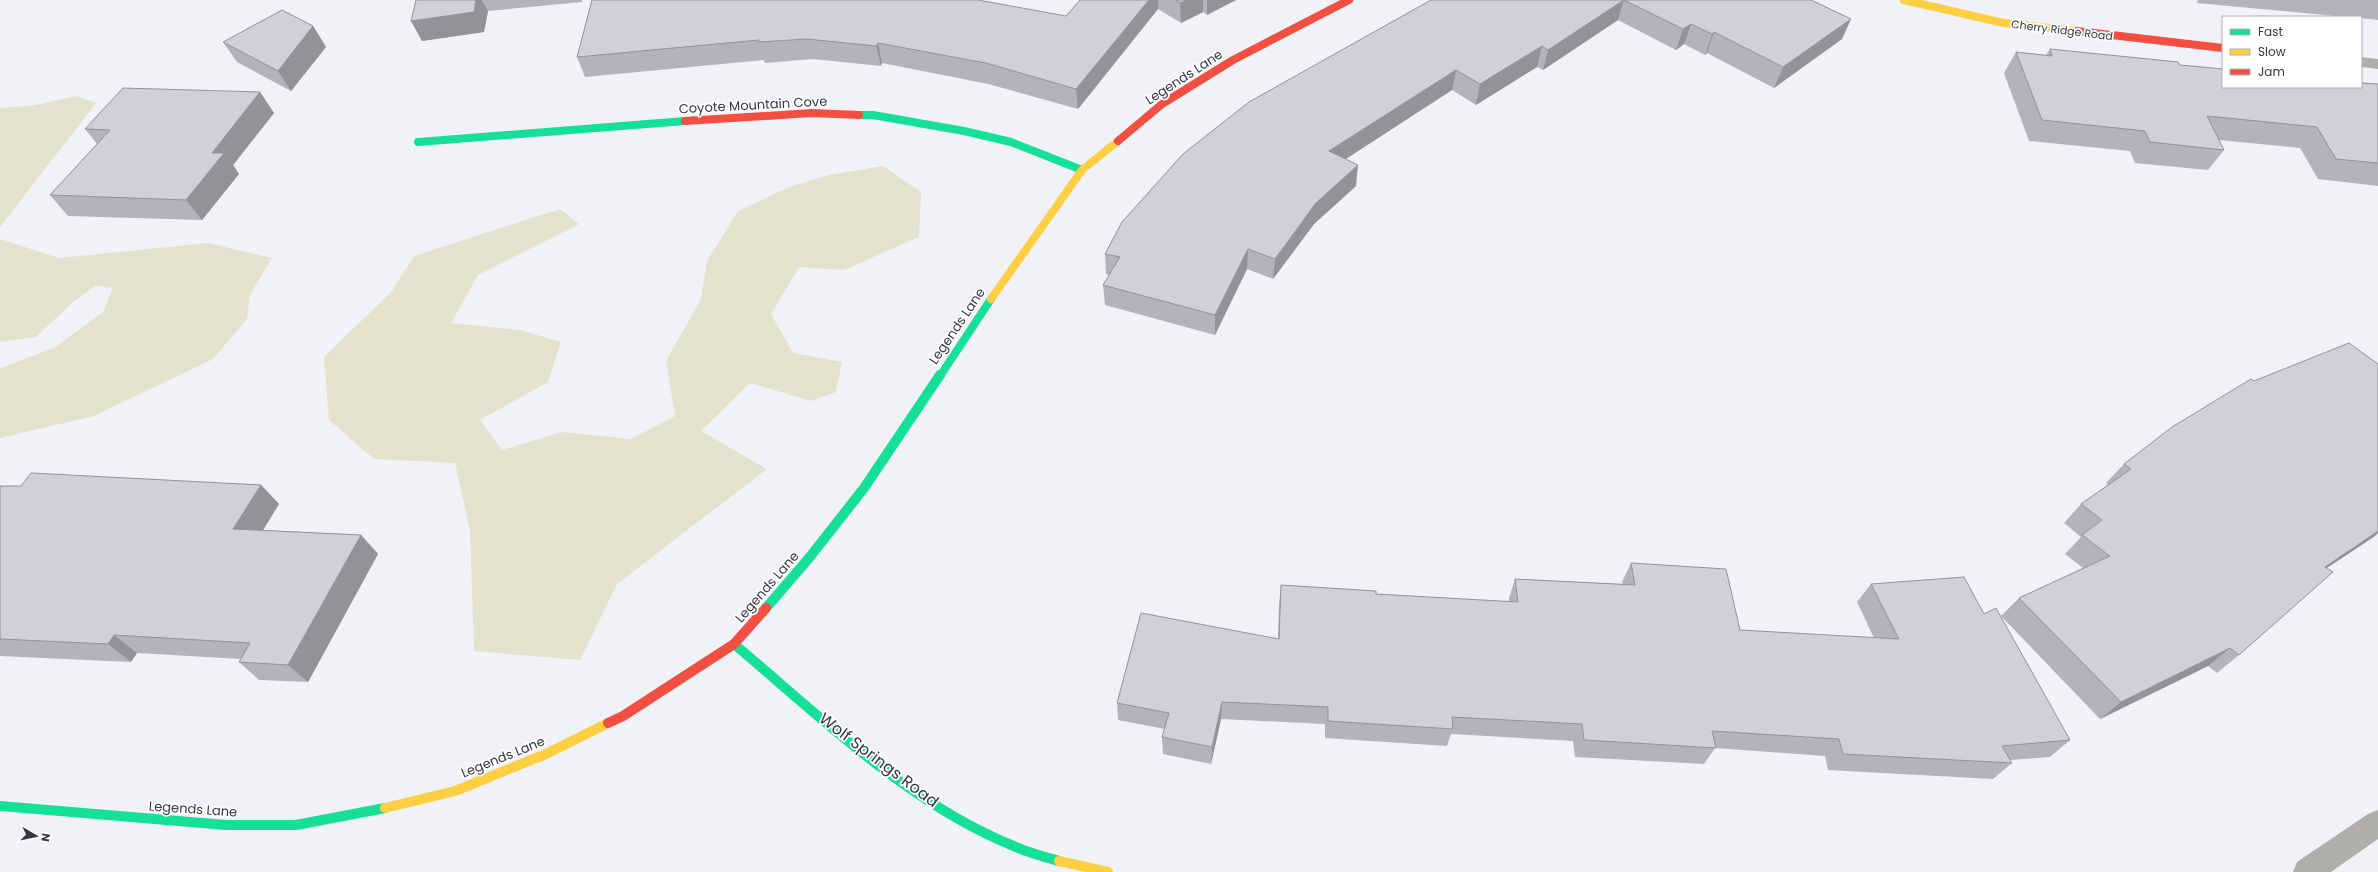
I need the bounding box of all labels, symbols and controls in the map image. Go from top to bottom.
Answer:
street label: Cherry Ridge Road [2010,16,2114,44]
legend [2222,16,2362,88]
text: Fast [2258,23,2283,40]
text: Slow [2258,43,2286,60]
street label: Legends Lane [1142,45,1226,109]
text: Jam [2258,63,2285,80]
street label: Coyote Mountain Cove [678,92,828,118]
street label: Legends Lane [924,284,990,368]
street label: Legends Lane [731,547,803,627]
street label: Wolf Springs Road [814,707,944,813]
street label: Legends Lane [458,732,548,782]
street label: Legends Lane [148,796,238,822]
north arrow [16,816,56,856]
text: N [37,832,54,843]

